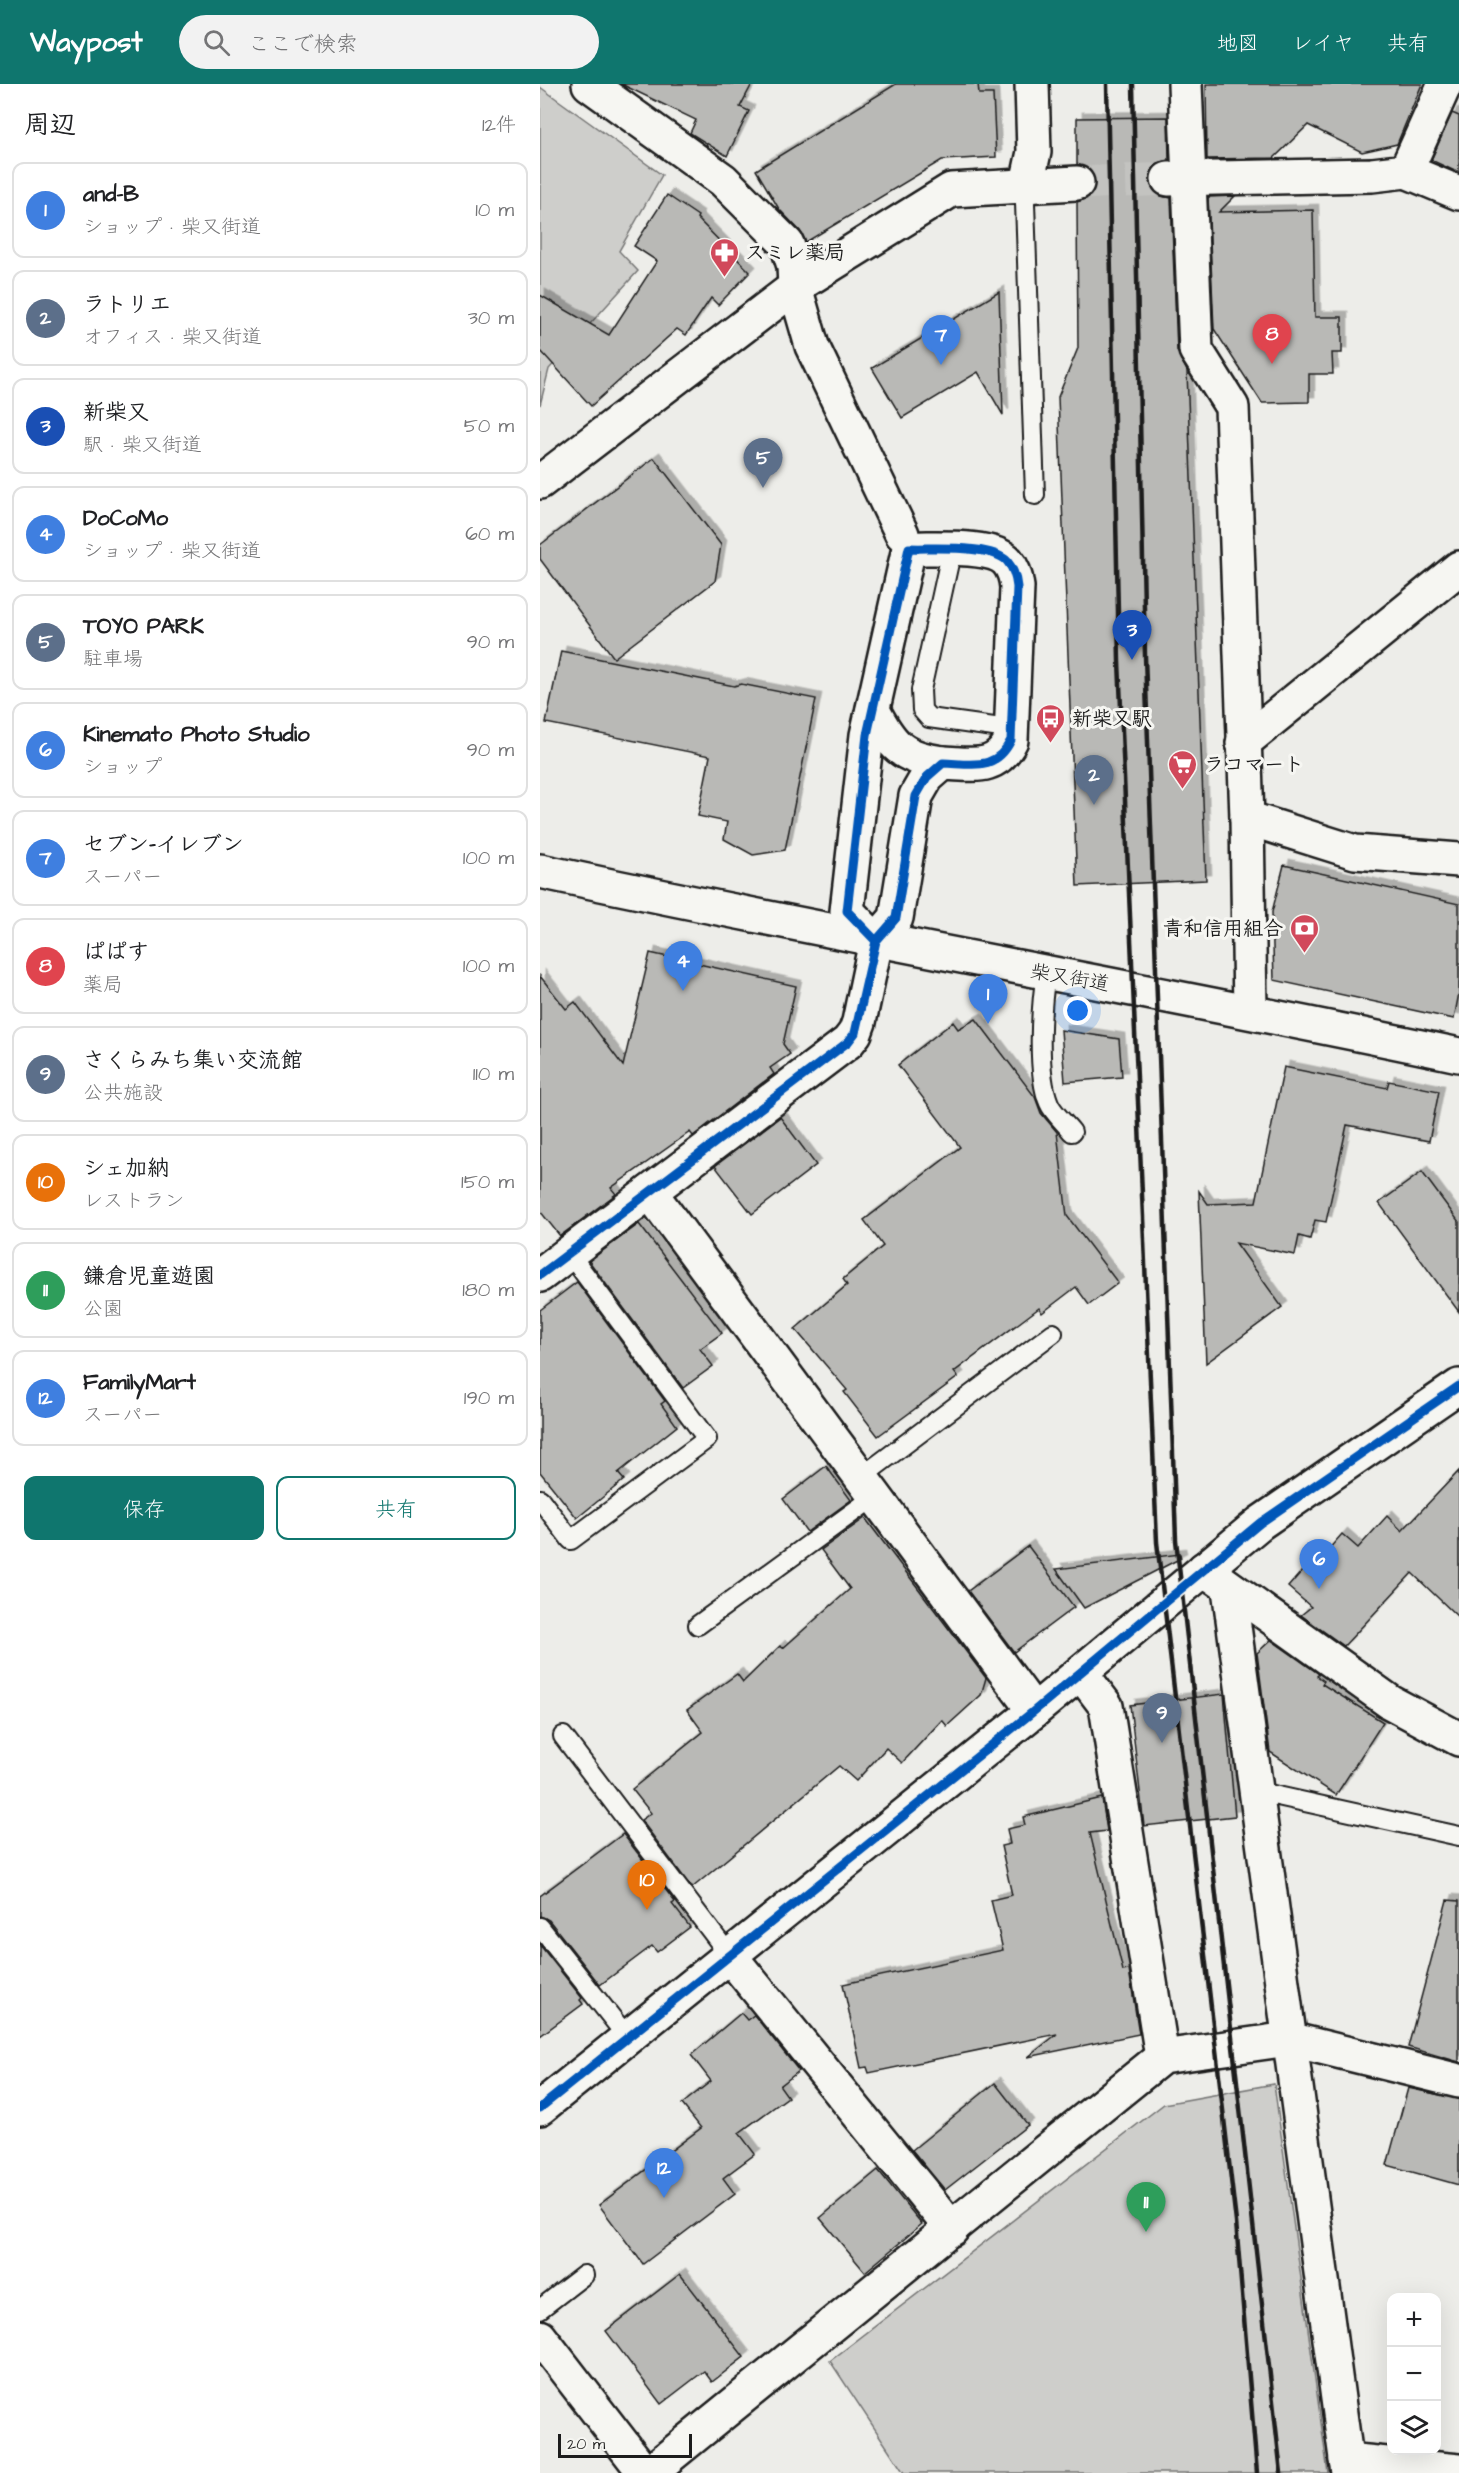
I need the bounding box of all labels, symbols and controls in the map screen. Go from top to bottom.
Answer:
search box [179,15,599,69]
text: Waypost [30,23,143,62]
icon: search [200,26,233,59]
text: ここで検索 [248,29,358,60]
text: 地図 [1217,29,1259,58]
text: レイヤ [1292,29,1354,58]
text: 共有 [1387,29,1429,58]
text: 周辺 [24,107,76,143]
text: 12件 [482,111,516,139]
text: and-B [83,179,139,210]
text: 1 [44,196,47,224]
text: 10 m [475,196,514,224]
text: ショップ · 柴又街道 [83,213,261,241]
pharmacy icon: スミレ薬局 [708,236,740,278]
place label: スミレ薬局 [745,239,845,267]
text: ラトリエ [83,289,171,320]
text: 2 [40,304,51,332]
text: 30 m [468,304,514,332]
pin: 8 [1252,314,1292,364]
pin: 7 [922,316,960,365]
text: オフィス · 柴又街道 [83,323,262,351]
text: 新柴又 [83,397,149,428]
text: 3 [40,412,51,440]
text: 50 m [464,412,514,440]
text: 駅 · 柴又街道 [83,431,202,459]
pin: 5 [744,438,782,488]
text: DoCoMo [83,503,168,534]
text: 4 [39,520,52,548]
text: 60 m [465,520,514,548]
text: ショップ · 柴又街道 [83,537,261,565]
pin: 3 [1112,610,1152,660]
text: TOYO PARK [83,611,204,642]
text: 5 [38,628,53,656]
text: 90 m [466,628,514,656]
text: 駐車場 [83,645,143,673]
bus stop icon: 新柴又駅 [1035,702,1067,744]
place label: 新柴又駅 [1072,705,1152,733]
text: Kinemato Photo Studio [83,719,310,750]
text: 6 [39,736,52,764]
text: 90 m [466,736,514,764]
supermarket icon: ラコマート [1167,748,1199,790]
place label: ラコマート [1204,751,1304,779]
text: ショップ [83,753,162,781]
pin: 2 [1074,756,1114,805]
text: セブン-イレブン [83,829,244,860]
text: 7 [39,844,52,872]
text: 100 m [463,844,514,872]
text: スーパー [83,863,162,891]
bank icon: 青和信用組合 [1288,912,1320,954]
place label: 青和信用組合 [1163,915,1283,943]
text: ぱぱす [83,937,149,968]
pin: 4 [664,942,702,991]
text: 8 [39,952,52,980]
text: 100 m [463,952,514,980]
street label: 柴又街道 [1028,957,1112,999]
text: 薬局 [83,971,123,999]
pin: 1 [968,974,1008,1024]
your location [1063,996,1092,1025]
text: さくらみち集い交流館 [83,1045,303,1076]
text: 9 [40,1060,51,1088]
text: 110 m [473,1060,514,1088]
text: 公共施設 [83,1079,163,1107]
text: シェ加納 [83,1153,169,1184]
text: 10 [38,1168,53,1196]
text: 150 m [461,1168,514,1196]
text: レストラン [83,1187,185,1215]
text: 鎌倉児童遊園 [83,1261,215,1292]
text: 11 [43,1276,48,1304]
text: 180 m [462,1276,514,1304]
text: 公園 [83,1295,123,1323]
text: FamilyMart [83,1367,196,1398]
text: 12 [38,1384,53,1412]
text: 190 m [464,1384,514,1412]
text: スーパー [83,1401,162,1429]
button: 保存 [24,1476,264,1540]
button: 共有 [276,1476,516,1540]
pin: 6 [1300,1540,1338,1589]
pin: 9 [1142,1694,1182,1743]
pin: 10 [628,1860,666,1910]
pin: 12 [644,2148,684,2198]
pin: 11 [1126,2182,1166,2232]
map controls [1387,2293,1441,2455]
button: + [1387,2293,1441,2347]
button: − [1387,2347,1441,2401]
button: layers [1387,2401,1441,2455]
scale bar [558,2431,692,2458]
text: 20 m [567,2433,605,2455]

